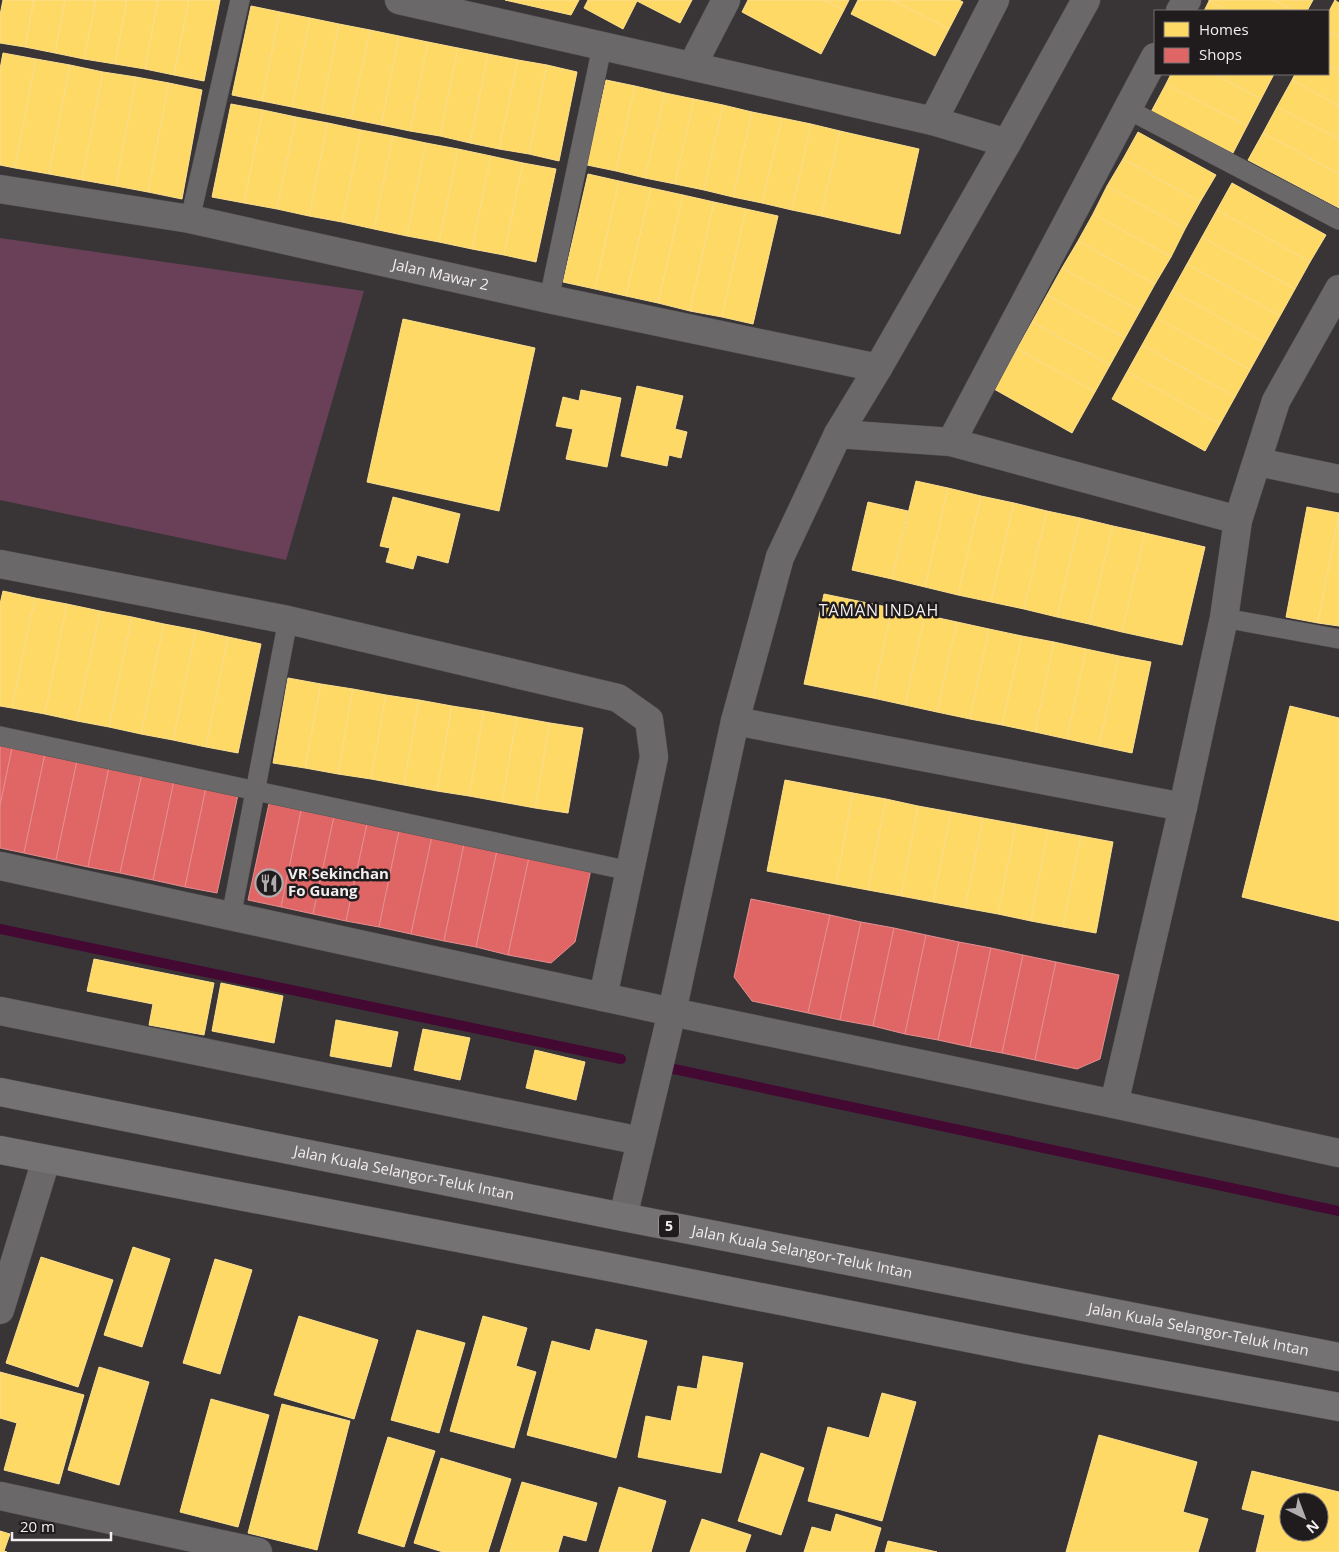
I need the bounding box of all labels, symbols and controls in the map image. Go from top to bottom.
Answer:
legend [1154,10,1329,75]
text: Homes [1199,19,1249,39]
text: Shops [1199,44,1242,64]
street label: Jalan Mawar 2 [389,253,491,294]
district label: TAMAN INDAH [819,599,939,621]
place label: VR Sekinchan Fo Guang [288,863,389,900]
restaurant icon: VR Sekinchan Fo Guang [254,868,284,898]
street label: Jalan Kuala Selangor-Teluk Intan [290,1140,516,1204]
road number: 5 [659,1214,679,1238]
street label: Jalan Kuala Selangor-Teluk Intan [688,1219,914,1282]
street label: Jalan Kuala Selangor-Teluk Intan [1085,1297,1311,1360]
north arrow [1279,1492,1329,1542]
scale bar [12,1510,111,1542]
text: 20 m [20,1516,55,1536]
text: N [1302,1516,1324,1538]

